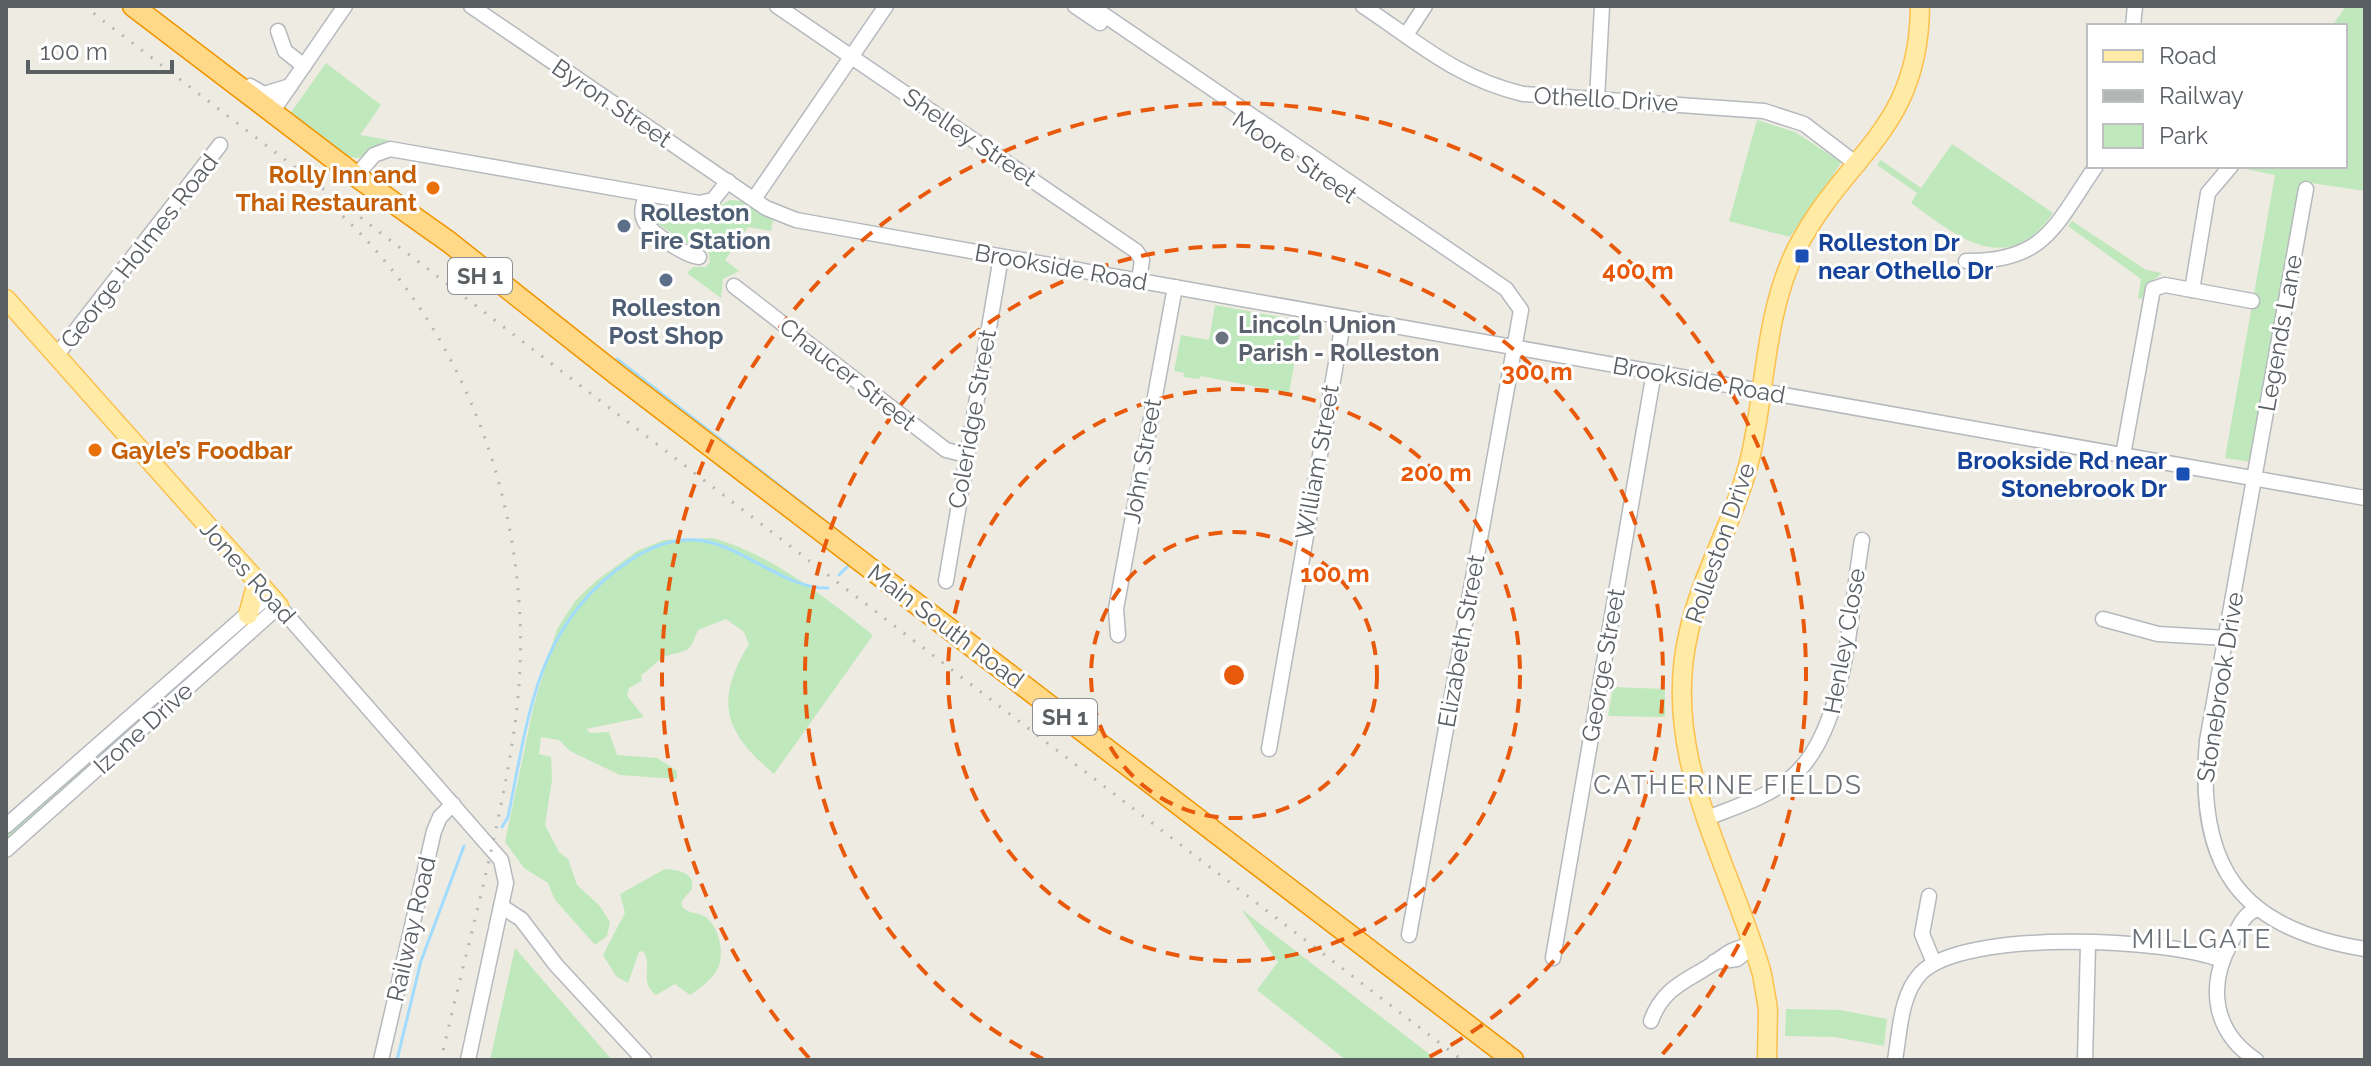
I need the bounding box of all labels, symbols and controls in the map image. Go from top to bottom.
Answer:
scale bar [28,24,172,74]
legend [2087,24,2347,168]
text: 100 m [40,37,108,66]
text: Road [2159,41,2217,70]
street label: Byron Street [547,52,677,154]
street label: Othello Drive [1533,81,1679,117]
text: Railway [2159,81,2244,110]
street label: Shelley Street [898,82,1042,192]
street label: Moore Street [1227,105,1363,209]
text: Park [2159,121,2208,150]
street label: George Holmes Road [54,148,224,354]
place label: Rolly Inn and Thai Restaurant [236,160,417,217]
marker: Rolly Inn and Thai Restaurant [424,179,442,197]
place label: Rolleston Fire Station [640,198,771,255]
marker: Rolleston Fire Station [615,217,633,235]
place label: Rolleston Dr near Othello Dr [1818,228,1993,285]
street label: Brookside Road [972,238,1150,296]
marker: Rolleston Dr near Othello Dr [1793,247,1811,265]
street label: Legends Lane [2252,252,2308,414]
text: 400 m [1602,256,1674,285]
road number: SH 1 [448,258,512,294]
marker: Rolleston Post Shop [657,271,675,289]
place label: Rolleston Post Shop [609,293,723,350]
place label: Lincoln Union Parish - Rolleston [1238,310,1439,367]
street label: Chaucer Street [774,312,922,436]
street label: Coleridge Street [942,327,1002,511]
marker: Lincoln Union Parish - Rolleston [1213,329,1231,347]
street label: Brookside Road [1610,351,1788,409]
text: 300 m [1502,357,1572,386]
street label: William Street [1289,382,1345,542]
street label: John Street [1117,396,1167,526]
place label: Gayle’s Foodbar [111,436,293,465]
marker: Gayle’s Foodbar [86,441,104,459]
place label: Brookside Rd near Stonebrook Dr [1957,446,2167,503]
text: 200 m [1400,458,1472,487]
street label: Rolleston Drive [1679,459,1761,627]
marker: Brookside Rd near Stonebrook Dr [2174,465,2192,483]
street label: Jones Road [194,514,302,630]
street label: Elizabeth Street [1432,552,1490,730]
street label: Main South Road [862,558,1030,694]
text: 100 m [1300,559,1370,588]
street label: Henley Close [1817,566,1871,716]
street label: George Street [1575,586,1631,744]
street label: Stonebrook Drive [2191,590,2249,784]
centre of rings [1220,661,1248,689]
street label: Izone Drive [88,676,198,780]
road number: SH 1 [1033,699,1097,735]
district label: CATHERINE FIELDS [1593,770,1863,800]
street label: Railway Road [380,854,442,1004]
district label: MILLGATE [2132,924,2272,954]

